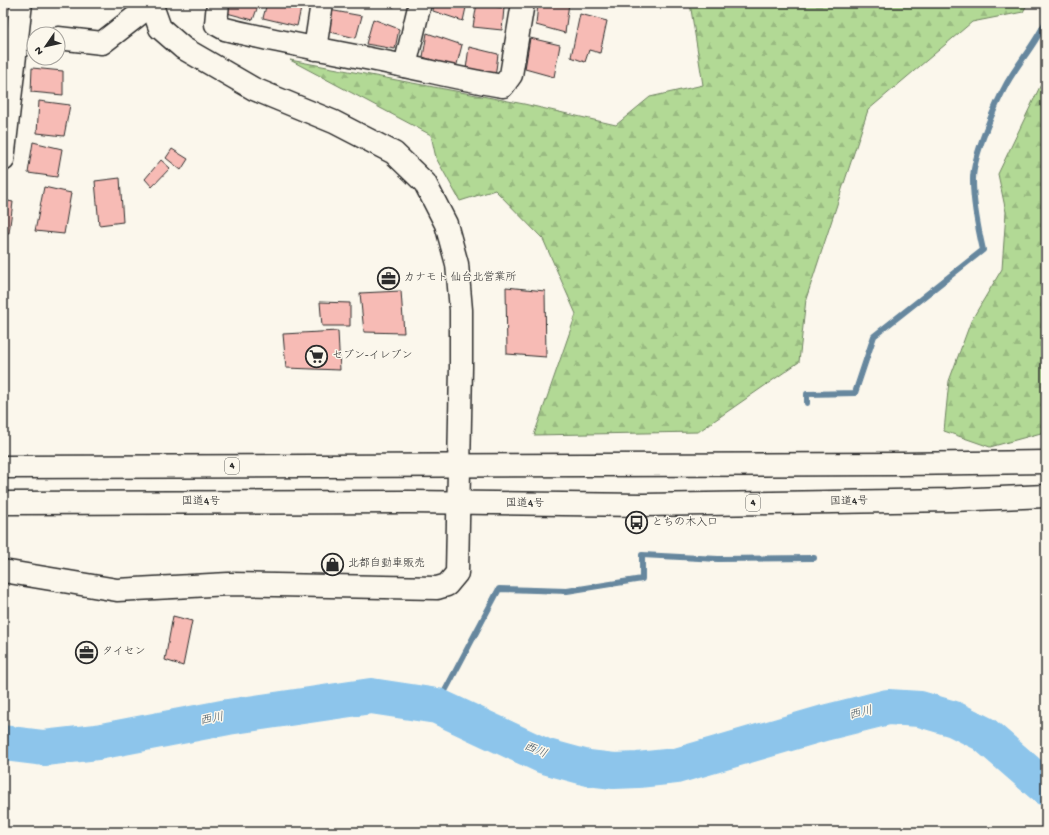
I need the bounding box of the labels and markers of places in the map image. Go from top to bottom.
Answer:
office icon: カナモト 仙台北営業所 [376,265,402,291]
place label: カナモト 仙台北営業所 [404,271,517,284]
supermarket icon: セブン-イレブン [303,343,329,369]
place label: セブン-イレブン [332,349,412,362]
bus stop icon: とちの木入口 [624,510,650,536]
place label: とちの木入口 [652,516,718,529]
shop icon: 北都自動車販売 [319,551,345,577]
place label: 北都自動車販売 [348,557,425,570]
office icon: タイセン [73,639,99,665]
place label: タイセン [102,646,146,658]

